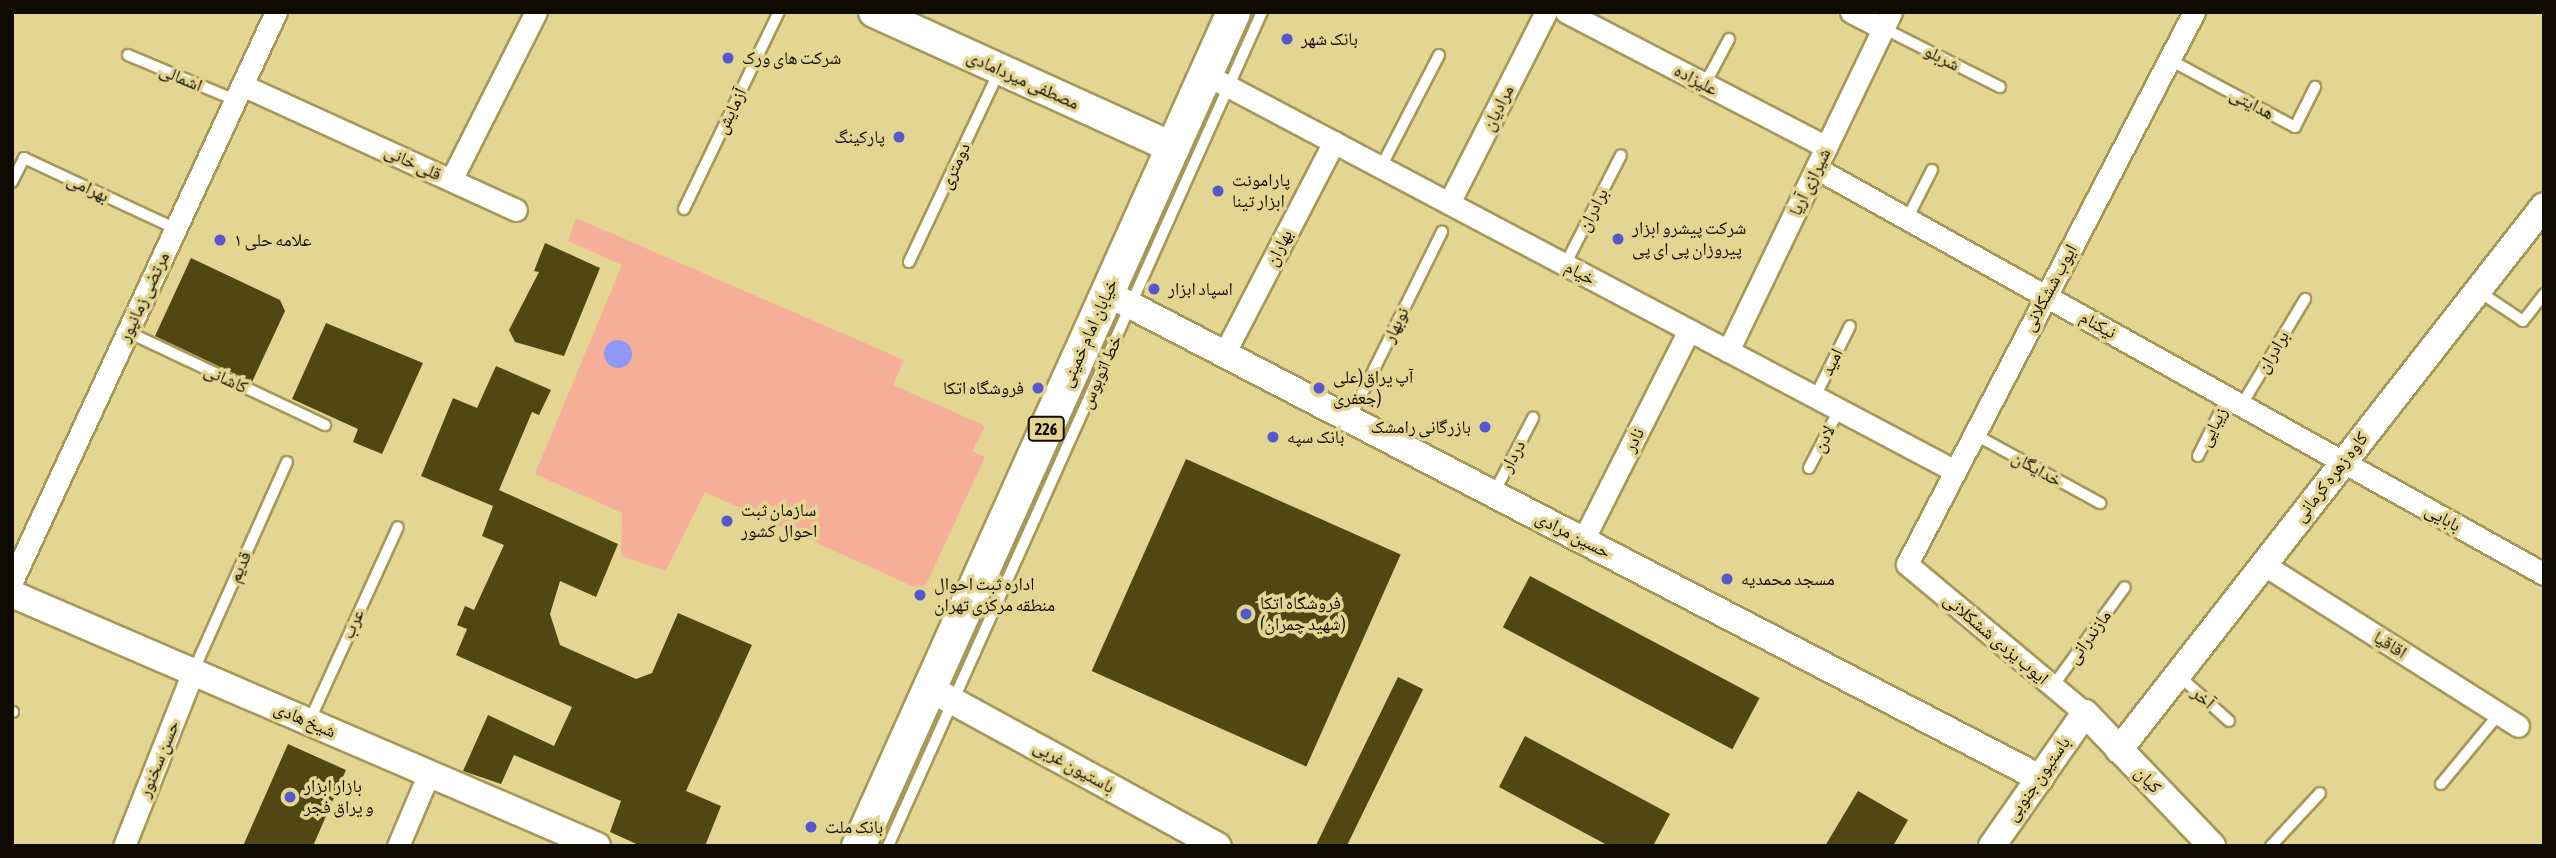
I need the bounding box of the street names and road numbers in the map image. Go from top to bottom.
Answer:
street label: شربلو [1921,40,1963,76]
street label: مصطفی میردامادی [964,46,1082,114]
street label: اشمالی [156,59,206,97]
street label: علیزاده [1670,60,1722,100]
street label: مرادیان [1477,81,1519,135]
street label: هدایتی [2226,83,2278,125]
street label: آزمایش [711,84,751,138]
street label: دومتری [935,139,975,193]
street label: قلی خانی [381,141,445,185]
street label: شیرازی آریا [1784,145,1836,219]
street label: بهرامی [64,169,112,207]
street label: برادران [1573,185,1613,235]
street label: بهاران [1261,226,1297,270]
street label: ایوب ششکلانی [2018,241,2082,335]
street label: مرتضی زمانپور [114,248,174,346]
street label: خیام [1561,256,1599,290]
street label: خیابان امام خمینی [1055,275,1123,391]
street label: نوبهار [1378,304,1414,346]
street label: نیکنام [2076,306,2120,344]
street label: برادران [2252,327,2294,377]
street label: خط اتوبوس [1075,332,1127,412]
street label: امید [1816,345,1848,379]
street label: کاشانی [201,360,251,398]
street label: زیبایی [2194,404,2232,450]
road number: 226 [1027,416,1065,442]
street label: لادن [1808,422,1840,456]
street label: نادر [1619,424,1649,456]
street label: کاوه زهره کرمانی [2289,428,2373,526]
street label: دردار [1496,436,1530,476]
street label: خدایگان [2008,447,2066,491]
street label: بابایی [2421,499,2465,537]
street label: حسین مرادی [1532,507,1614,563]
street label: قدیم [224,548,256,586]
street label: ایوب یزدی ششکلانی [1939,589,2053,689]
street label: عرب [337,606,369,642]
street label: مازندرانی [2062,606,2116,668]
street label: اقاقیا [2369,627,2411,663]
street label: آخر [2187,682,2219,714]
street label: شیخ هادی [271,697,339,743]
street label: حسن سخنور [134,717,184,801]
street label: باستیون جنوبی [2001,733,2075,825]
street label: باستیون غربی [1030,736,1118,798]
street label: کیان [2130,762,2166,798]

